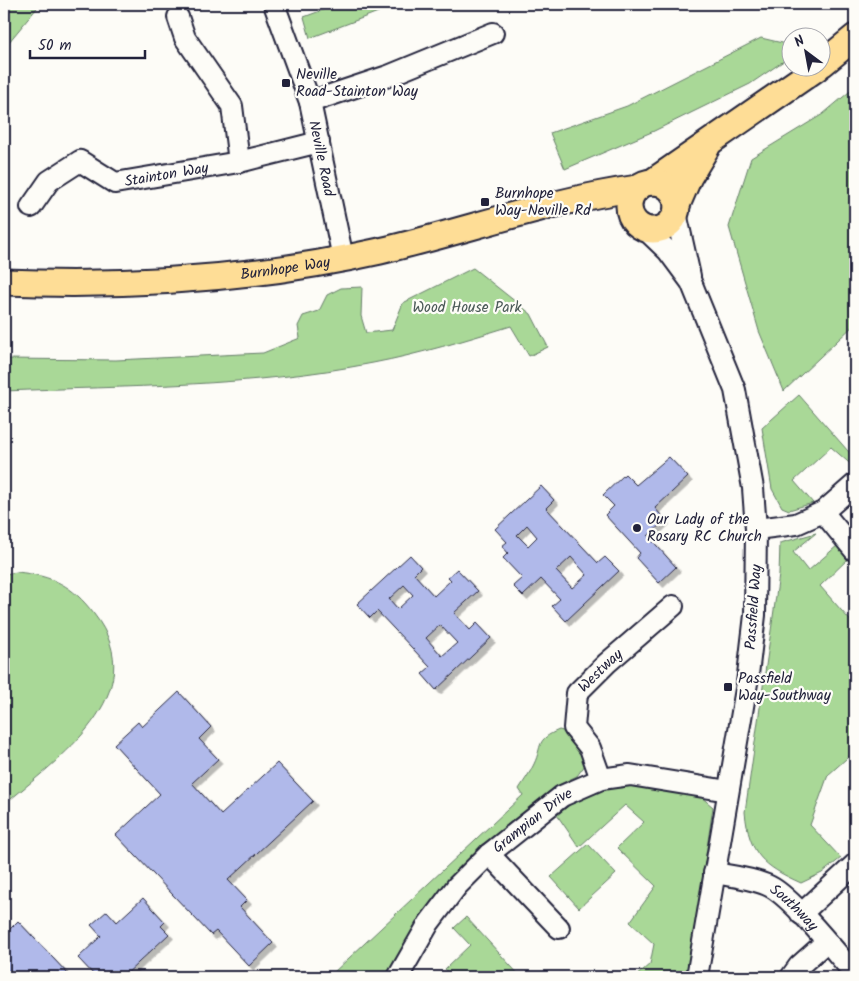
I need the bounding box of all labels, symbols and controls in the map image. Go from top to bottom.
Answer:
scale bar [30,28,145,60]
north arrow [782,28,832,78]
text: N [790,30,809,53]
text: 50 m [38,34,72,58]
place label: Neville Road-Stainton Way [296,63,419,104]
marker: Neville Road-Stainton Way [280,77,292,89]
street label: Neville Road [301,118,341,199]
street label: Stainton Way [123,156,211,194]
place label: Burnhope Way-Neville Rd [495,182,591,223]
marker: Burnhope Way-Neville Rd [479,196,491,208]
street label: Burnhope Way [239,250,333,287]
park label: Wood House Park [412,296,523,320]
place label: Our Lady of the Rosary RC Church [647,508,762,549]
marker: Our Lady of the Rosary RC Church [631,522,643,534]
street label: Passfield Way [739,563,769,651]
street label: Westway [573,643,629,699]
place label: Passfield Way-Southway [738,667,832,708]
marker: Passfield Way-Southway [722,681,734,693]
street label: Grampian Drive [488,782,577,860]
street label: Southway [765,878,824,938]

